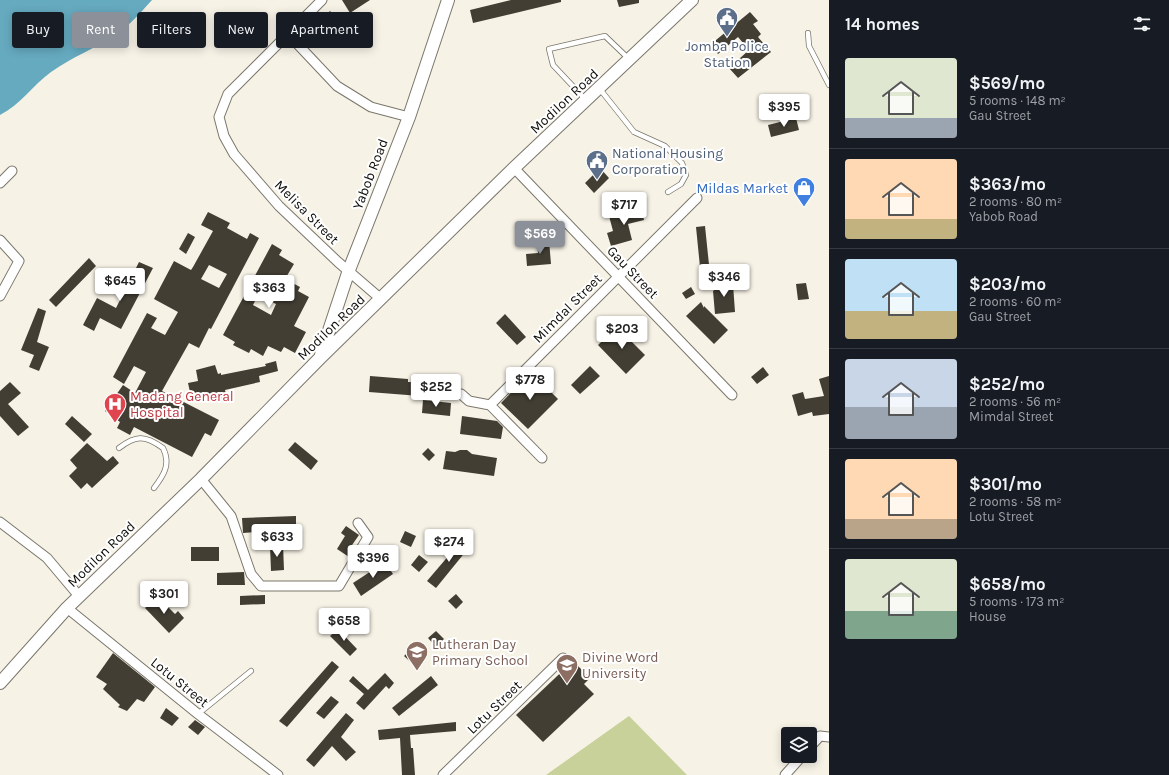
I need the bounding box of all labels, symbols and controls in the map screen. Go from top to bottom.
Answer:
public building icon: Jomba Police Station [714,5,740,38]
chip: Buy [12,12,64,48]
chip: Rent [72,12,129,48]
chip: Filters [137,12,206,48]
chip: New [214,12,268,48]
chip: Apartment [276,12,373,48]
icon: filters [1131,13,1153,35]
text: 14 homes [845,14,920,34]
place label: Jomba Police Station [685,38,769,71]
street label: Modilon Road [527,65,602,137]
text: $569/mo [969,73,1045,93]
icon: home [877,74,925,122]
text: 5 rooms · 148 m² [969,93,1066,108]
pin: $395 [760,94,808,128]
text: $395 [768,99,800,114]
text: Gau Street [969,108,1031,123]
street label: Yabob Road [349,136,392,212]
place label: National Housing Corporation [612,145,723,178]
public building icon: National Housing Corporation [584,148,610,181]
text: $363/mo [969,174,1046,194]
shop icon: Mildas Market [791,175,817,208]
icon: home [877,175,925,223]
street label: Melisa Street [271,177,342,248]
place label: Mildas Market [696,180,788,197]
pin: $717 [600,192,648,226]
text: 2 rooms · 80 m² [969,194,1062,209]
text: $717 [611,197,637,212]
text: Yabob Road [969,209,1038,224]
pin: $569 [516,221,564,255]
text: $569 [524,226,556,241]
street label: Gau Street [603,242,662,302]
pin: $346 [700,264,748,298]
pin: $645 [96,268,144,302]
text: $346 [708,269,740,284]
street label: Mimdal Street [529,270,605,346]
text: $645 [104,273,136,288]
text: $203/mo [969,274,1046,294]
pin: $363 [245,275,293,309]
icon: home [877,275,925,323]
text: $363 [252,280,286,295]
street label: Modilon Road [294,291,369,364]
text: 2 rooms · 60 m² [969,294,1062,309]
text: Gau Street [969,309,1031,324]
pin: $203 [598,316,646,350]
text: $203 [605,321,639,336]
pin: $778 [506,367,554,401]
text: $778 [515,372,545,387]
pin: $252 [412,374,460,408]
text: $252/mo [969,374,1045,394]
icon: home [877,375,925,423]
text: $252 [420,379,452,394]
place label: Madang General Hospital [130,388,234,421]
hospital icon: Madang General Hospital [102,391,128,424]
text: 2 rooms · 56 m² [969,394,1061,409]
text: Mimdal Street [969,409,1053,424]
text: $301/mo [969,474,1042,494]
icon: home [877,475,925,523]
text: 2 rooms · 58 m² [969,494,1062,509]
text: Lotu Street [969,509,1034,524]
street label: Modilon Road [64,518,139,591]
pin: $633 [253,524,301,558]
text: $633 [260,529,294,544]
pin: $274 [425,529,473,563]
text: $274 [433,534,465,549]
pin: $396 [349,545,397,579]
text: $396 [357,550,389,565]
text: $658/mo [969,574,1046,594]
icon: home [877,575,925,623]
pin: $301 [140,581,188,615]
text: $301 [149,586,179,601]
text: 5 rooms · 173 m² [969,594,1064,609]
pin: $658 [320,608,368,642]
text: House [969,609,1006,624]
text: $658 [328,613,360,628]
place label: Lutheran Day Primary School [432,636,528,669]
school or university icon: Lutheran Day Primary School [404,639,430,672]
place label: Divine Word University [582,649,659,682]
school or university icon: Divine Word University [554,652,580,685]
street label: Lotu Street [147,654,212,711]
street label: Lotu Street [463,677,525,738]
map controls [781,727,817,763]
button: layers [781,727,817,763]

